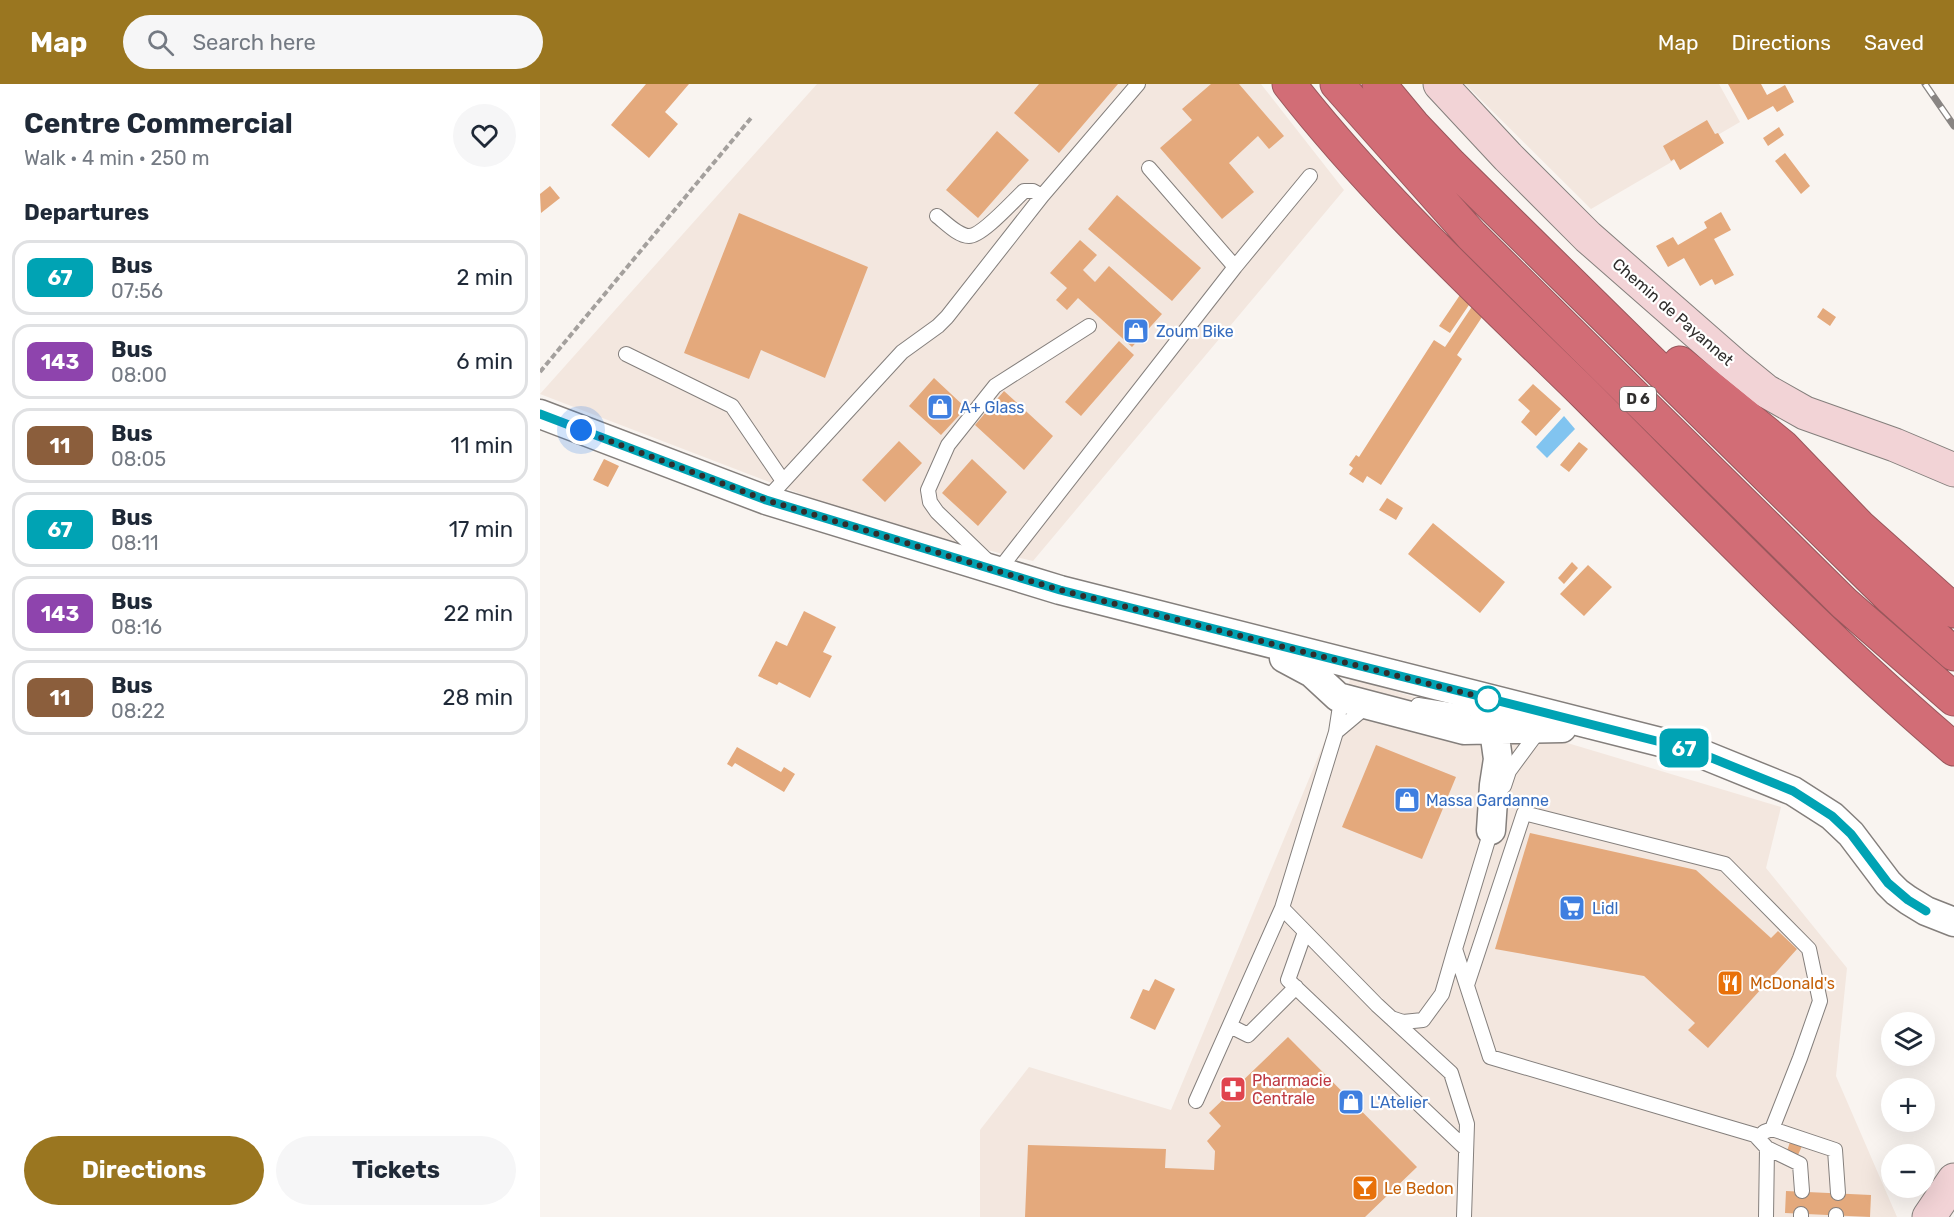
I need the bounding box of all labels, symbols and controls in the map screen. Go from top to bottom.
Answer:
search box [123,15,543,69]
text: Map [30,26,87,59]
icon: search [144,26,177,59]
text: Search here [192,29,316,56]
text: Map [1658,30,1699,55]
text: Directions [1732,30,1831,55]
text: Saved [1864,30,1924,55]
button: heart [453,104,516,167]
text: Centre Commercial [24,107,293,140]
text: Walk · 4 min · 250 m [24,146,209,170]
text: Departures [24,199,149,226]
text: Bus [111,252,153,279]
street label: Chemin de Payannet [1609,254,1737,370]
text: 2 min [456,264,513,291]
text: 67 [48,265,73,290]
text: 07:56 [111,279,163,303]
shop icon: Zoum Bike [1121,316,1151,346]
place label: Zoum Bike [1156,322,1234,341]
text: Bus [111,336,153,363]
text: 6 min [456,348,513,375]
text: 143 [41,349,79,374]
text: 08:00 [111,363,167,387]
road number: D 6 [1620,387,1656,411]
shop icon: A+ Glass [925,392,955,422]
place label: A+ Glass [960,398,1025,417]
your location [566,415,596,445]
text: Bus [111,420,153,447]
text: 11 min [451,432,513,459]
text: 11 [50,433,70,458]
text: 08:05 [111,447,166,471]
text: Bus [111,504,153,531]
text: 17 min [449,516,513,543]
text: 67 [48,517,73,542]
text: 08:11 [111,531,159,555]
text: Bus [111,588,153,615]
text: 22 min [444,600,513,627]
text: 143 [41,601,79,626]
text: 08:16 [111,615,162,639]
text: Bus [111,672,153,699]
text: 28 min [442,684,513,711]
text: 11 [50,685,70,710]
unlabelled marker [1475,686,1501,712]
text: 08:22 [111,699,165,723]
line badge: 67 [1657,728,1711,768]
text: 67 [1672,736,1697,761]
shop icon: Massa Gardanne [1392,785,1422,815]
place label: Massa Gardanne [1426,791,1549,810]
supermarket icon: Lidl [1557,893,1587,923]
place label: Lidl [1592,899,1618,918]
restaurant icon: McDonald's [1715,968,1745,998]
place label: McDonald's [1750,974,1835,993]
map controls [1881,1012,1935,1198]
button: layers [1881,1012,1935,1066]
place label: Pharmacie Centrale [1252,1071,1332,1108]
pharmacy icon: Pharmacie Centrale [1218,1074,1248,1104]
button: + [1881,1078,1935,1132]
shop icon: L'Atelier [1336,1087,1366,1117]
place label: L'Atelier [1370,1093,1428,1112]
button: Directions [24,1136,264,1205]
button: Tickets [276,1136,516,1205]
button: − [1881,1144,1935,1198]
bar icon: Le Bedon [1350,1173,1380,1203]
place label: Le Bedon [1384,1179,1454,1198]

